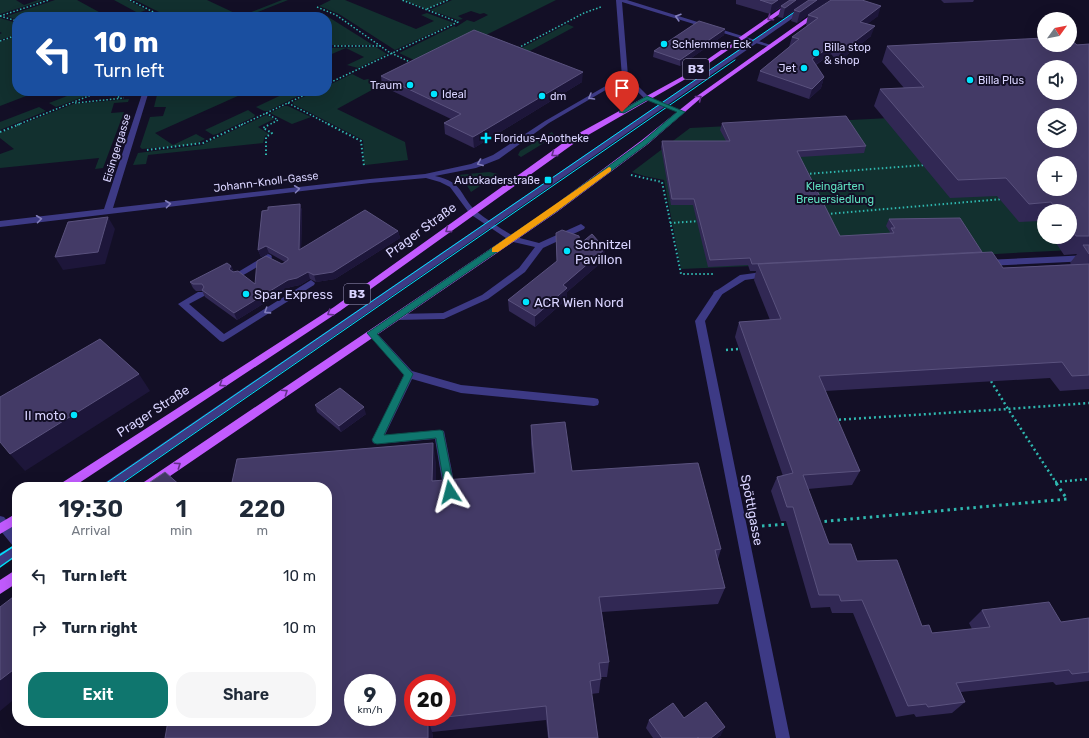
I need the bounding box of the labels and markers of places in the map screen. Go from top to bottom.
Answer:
place label: Schlemmer Eck [672,38,751,51]
marker: Schlemmer Eck [659,39,669,49]
place label: Billa stop & shop [824,41,871,67]
marker: Billa stop & shop [811,48,821,58]
place label: Jet [779,62,797,75]
marker: Jet [799,63,809,73]
pin [605,71,639,112]
place label: Billa Plus [978,74,1024,87]
marker: Billa Plus [965,75,975,85]
place label: Traum [370,79,402,92]
marker: Traum [405,80,415,90]
place label: Ideal [442,88,466,101]
marker: Ideal [429,89,439,99]
place label: dm [550,90,567,103]
marker: dm [537,91,547,101]
place label: Floridus-Apotheke [494,132,589,145]
marker: Floridus-Apotheke [481,133,491,143]
place label: Autokaderstraße [454,174,540,187]
marker: Autokaderstraße [543,175,553,185]
place label: Schnitzel Pavillon [575,237,631,267]
marker: Schnitzel Pavillon [562,246,572,256]
place label: Spar Express [254,287,333,302]
marker: Spar Express [241,289,251,299]
place label: ACR Wien Nord [534,295,624,310]
marker: ACR Wien Nord [521,297,531,307]
place label: Il moto [25,408,66,423]
marker: Il moto [69,410,79,420]

